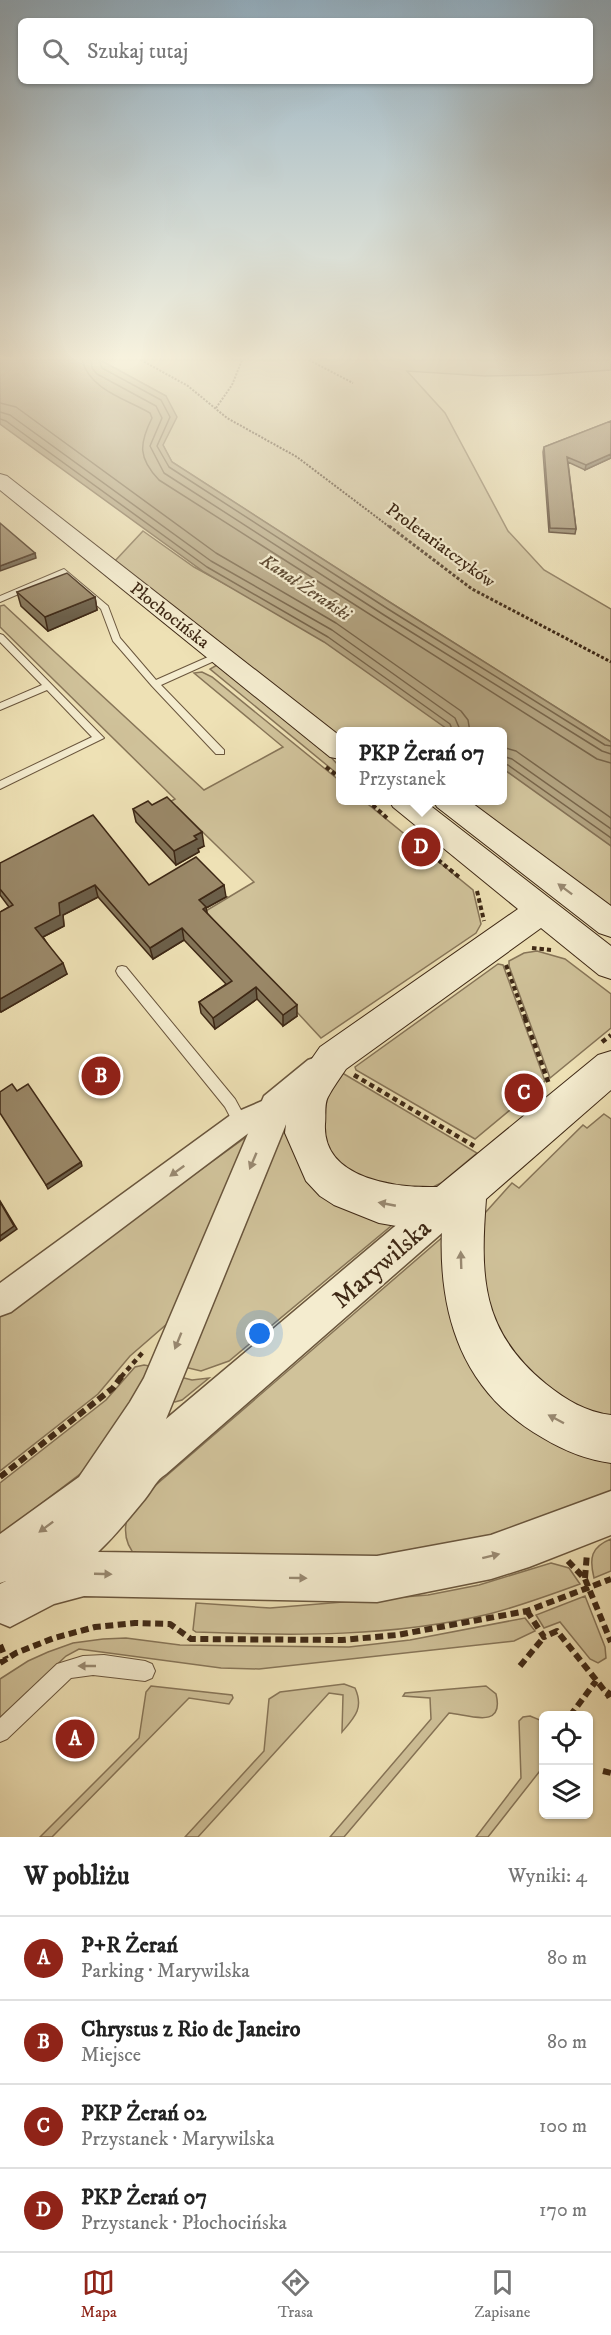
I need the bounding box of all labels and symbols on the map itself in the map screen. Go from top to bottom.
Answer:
street label: Proletariatczyków [382,499,500,593]
water label: Kanał Żerański [255,549,356,627]
street label: Płochocińska [125,578,214,654]
pin: D [402,824,440,870]
one-way arrow [557,883,572,895]
pin: B [82,1054,120,1098]
pin: C [504,1070,544,1116]
one-way arrow [248,1152,258,1170]
one-way arrow [170,1164,185,1176]
one-way arrow [377,1199,396,1208]
street label: Marywilska [326,1212,438,1316]
one-way arrow [456,1250,466,1269]
your location [245,1319,274,1348]
one-way arrow [173,1332,183,1350]
one-way arrow [548,1414,565,1424]
one-way arrow [38,1521,53,1533]
one-way arrow [481,1551,500,1561]
one-way arrow [93,1570,112,1579]
one-way arrow [288,1573,307,1582]
one-way arrow [77,1661,96,1671]
pin: A [56,1716,94,1762]

